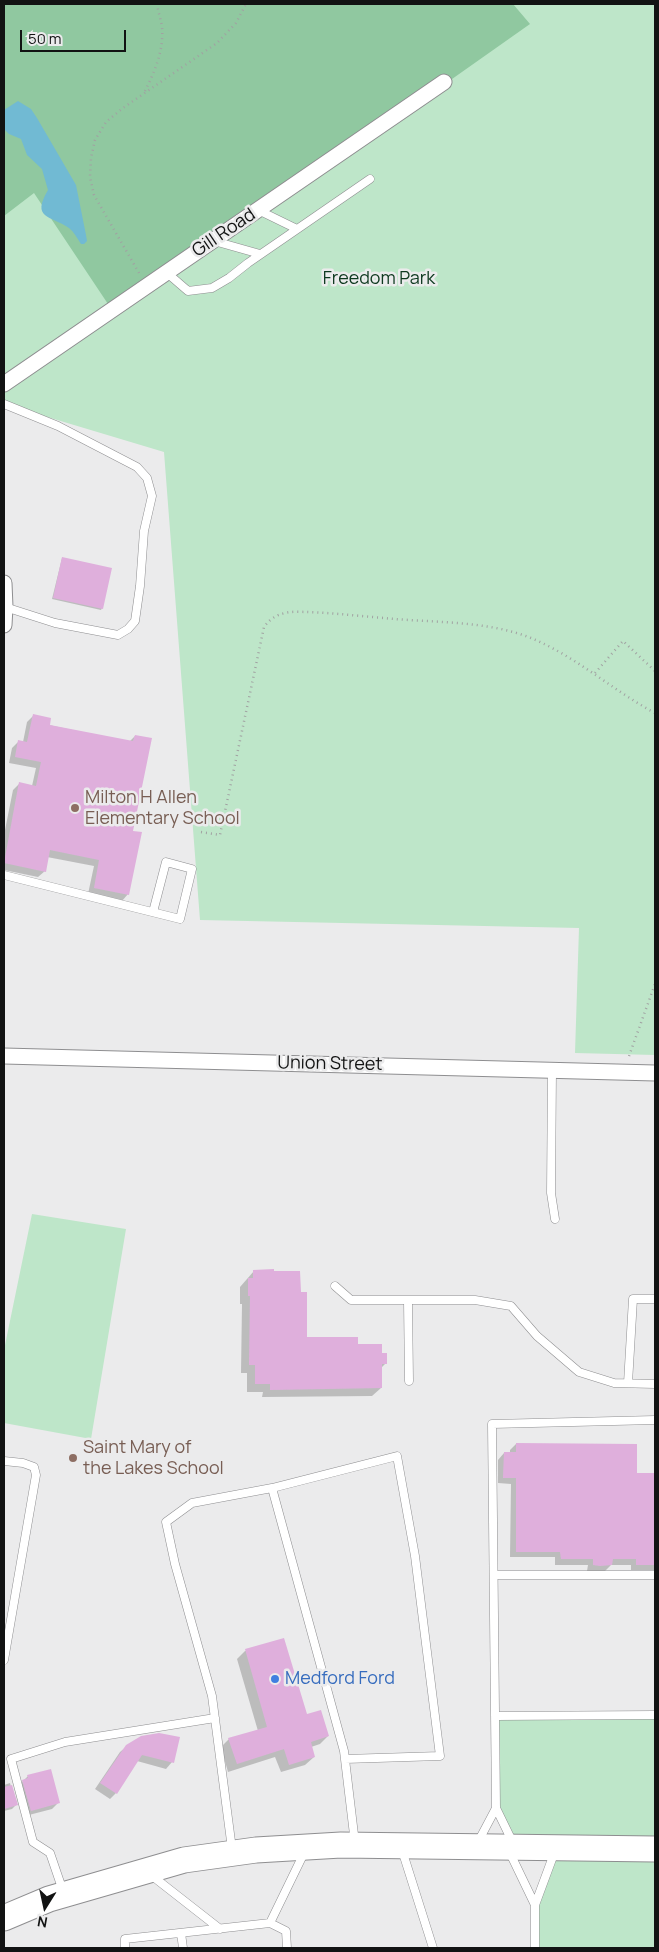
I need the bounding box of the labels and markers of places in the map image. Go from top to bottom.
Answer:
place label: Milton H Allen Elementary School [85,787,240,830]
marker: Milton H Allen Elementary School [69,802,81,814]
place label: Saint Mary of the Lakes School [83,1437,224,1480]
marker: Saint Mary of the Lakes School [67,1452,79,1464]
place label: Medford Ford [285,1668,395,1690]
marker: Medford Ford [269,1673,281,1685]

